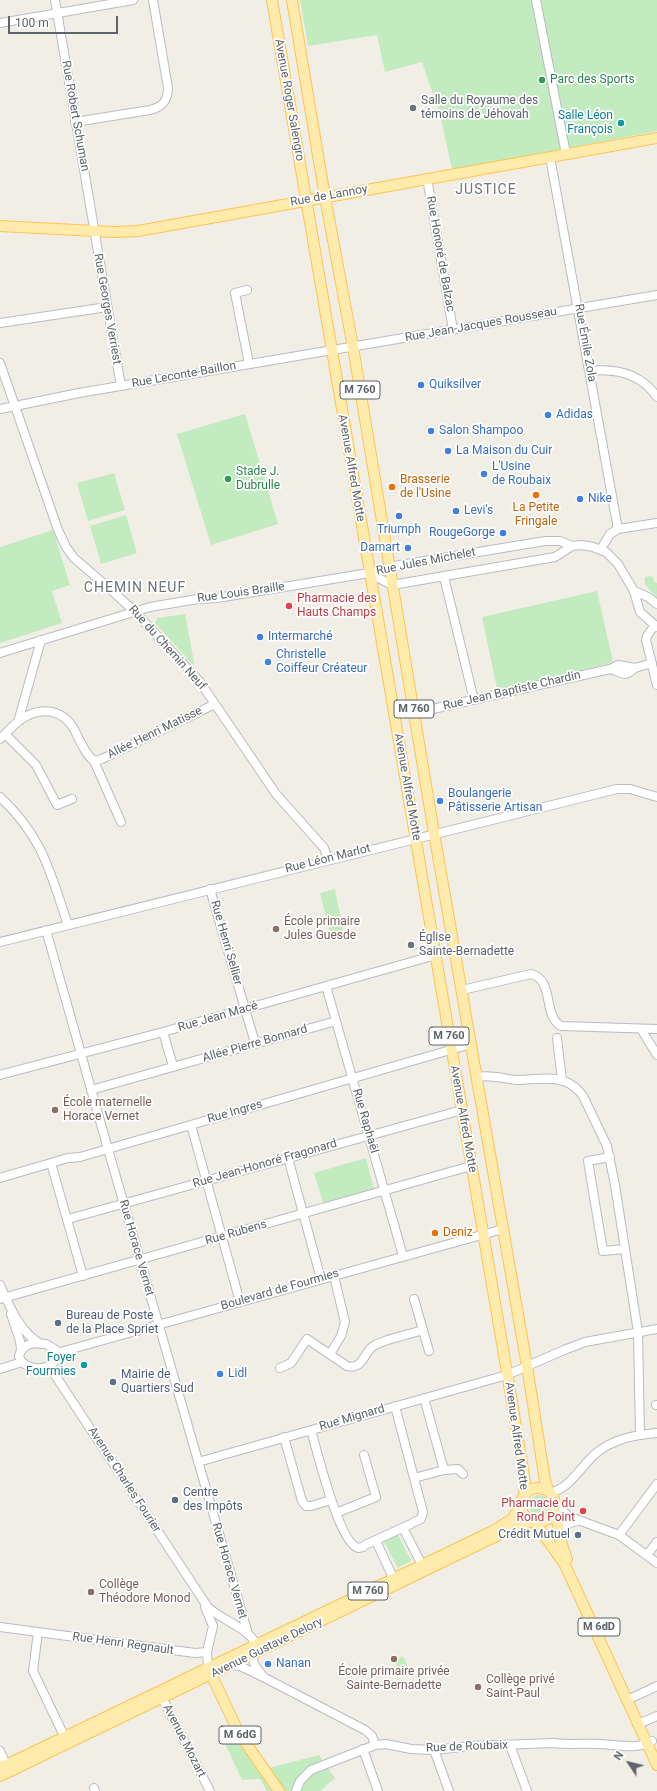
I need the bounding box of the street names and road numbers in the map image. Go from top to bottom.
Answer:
street label: Avenue Roger Salengro [271,38,307,162]
street label: Rue Robert Schuman [58,59,92,173]
street label: Rue de Lannoy [289,182,369,210]
street label: Rue Honoré de Balzac [423,195,457,313]
street label: Rue Georges Verriest [90,252,124,366]
street label: Rue Émile Zola [571,303,599,383]
street label: Rue Jean-Jacques Rousseau [404,305,558,345]
street label: Rue Leconte-Baillon [131,359,237,391]
road number: M 760 [340,381,380,399]
street label: Avenue Alfred Motte [334,413,368,523]
street label: Rue Jules Michelet [375,545,477,579]
street label: Rue Louis Braille [196,580,286,606]
street label: Rue du Chemin Neuf [125,603,209,693]
street label: Rue Jean Baptiste Chardin [442,668,582,714]
road number: M 760 [394,700,434,718]
street label: Allée Henri Matisse [105,704,205,762]
street label: Avenue Alfred Motte [390,732,424,842]
street label: Rue Léon Marlot [284,841,372,877]
street label: Rue Henri Sellier [207,899,245,987]
street label: Rue Jean Macé [177,999,259,1035]
street label: Allée Pierre Bonnard [201,1022,309,1066]
road number: M 760 [429,1027,469,1045]
street label: Avenue Alfred Motte [446,1064,480,1174]
street label: Rue Raphaël [349,1087,381,1155]
street label: Rue Ingres [206,1097,264,1127]
street label: Rue Jean-Honoré Fragonard [191,1137,339,1191]
street label: Rue Horace Vernet [115,1198,157,1298]
street label: Rue Rubens [204,1217,268,1249]
street label: Boulevard de Fourmies [219,1266,341,1314]
street label: Avenue Alfred Motte [501,1381,531,1491]
street label: Rue Mignard [318,1402,386,1434]
street label: Avenue Charles Fourier [84,1424,164,1536]
street label: Rue Horace Vernet [208,1521,250,1621]
road number: M 760 [348,1582,388,1600]
street label: Avenue Gustave Delory [209,1615,325,1681]
road number: M 6dD [578,1618,620,1636]
street label: Rue Henri Regnault [72,1630,174,1658]
street label: Avenue Mozart [159,1702,209,1780]
road number: M 6dG [219,1726,261,1744]
street label: Rue de Roubaix [426,1738,508,1756]

